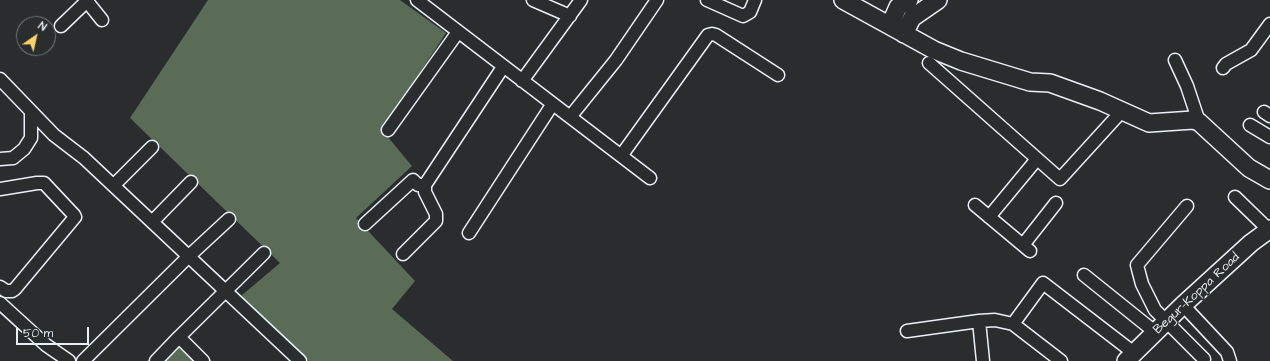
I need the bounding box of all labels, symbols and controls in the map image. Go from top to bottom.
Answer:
north arrow [16,16,56,56]
text: N [35,18,49,35]
street label: Begur-Koppa Road [1151,250,1243,338]
scale bar [18,319,91,345]
text: 50 m [23,325,53,342]

